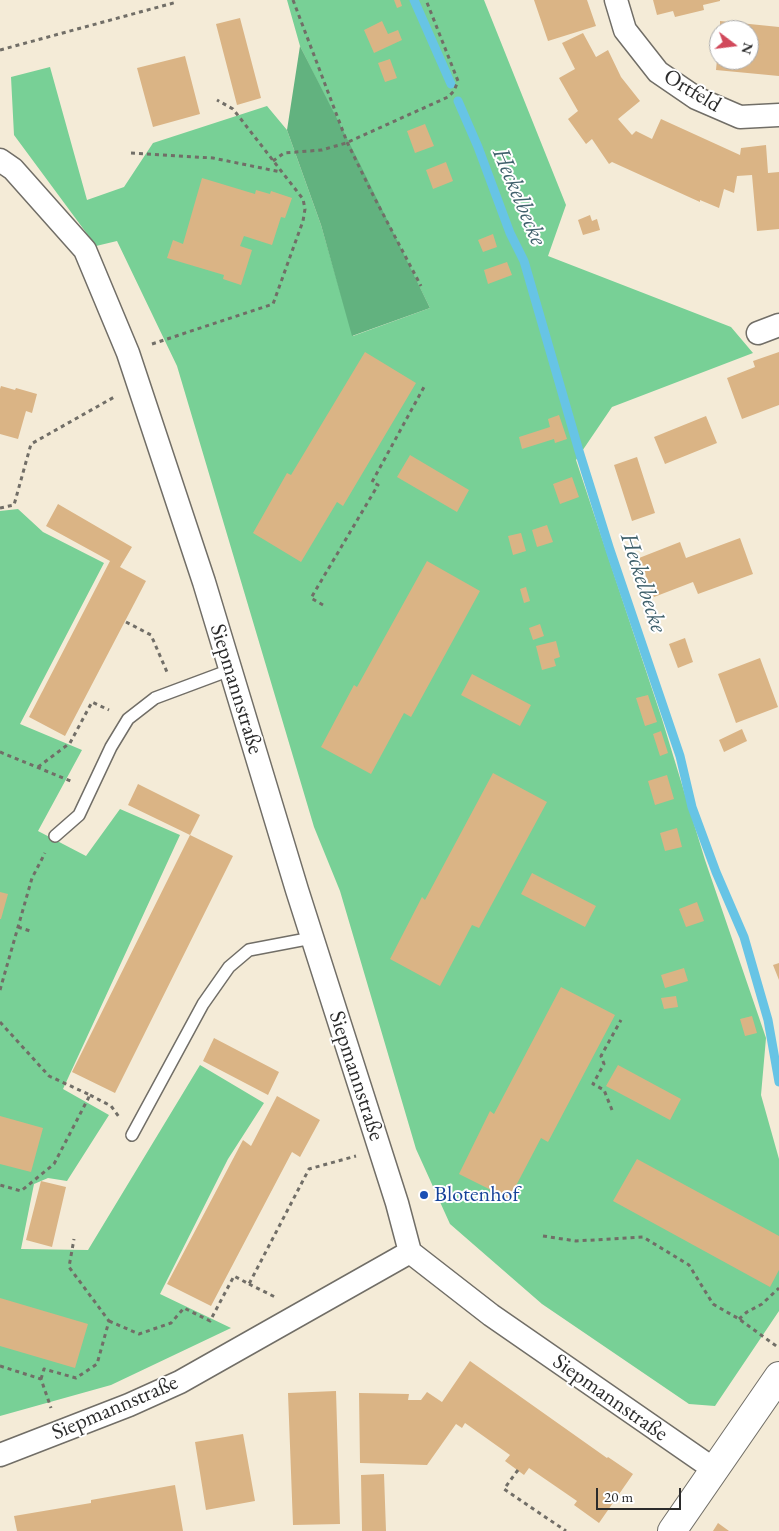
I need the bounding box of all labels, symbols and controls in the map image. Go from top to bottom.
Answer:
north arrow [709,20,759,70]
text: N [737,41,758,56]
street label: Ortfeld [658,64,726,118]
water label: Heckelbecke [486,144,552,250]
water label: Heckelbecke [613,529,673,637]
street label: Siepmannstraße [204,621,268,757]
street label: Siepmannstraße [323,1008,389,1144]
place label: Blotenhof [434,1182,519,1208]
marker: Blotenhof [418,1189,430,1201]
street label: Siepmannstraße [547,1349,673,1447]
street label: Siepmannstraße [48,1370,182,1446]
scale bar [599,1478,684,1510]
text: 20 m [604,1487,633,1506]

